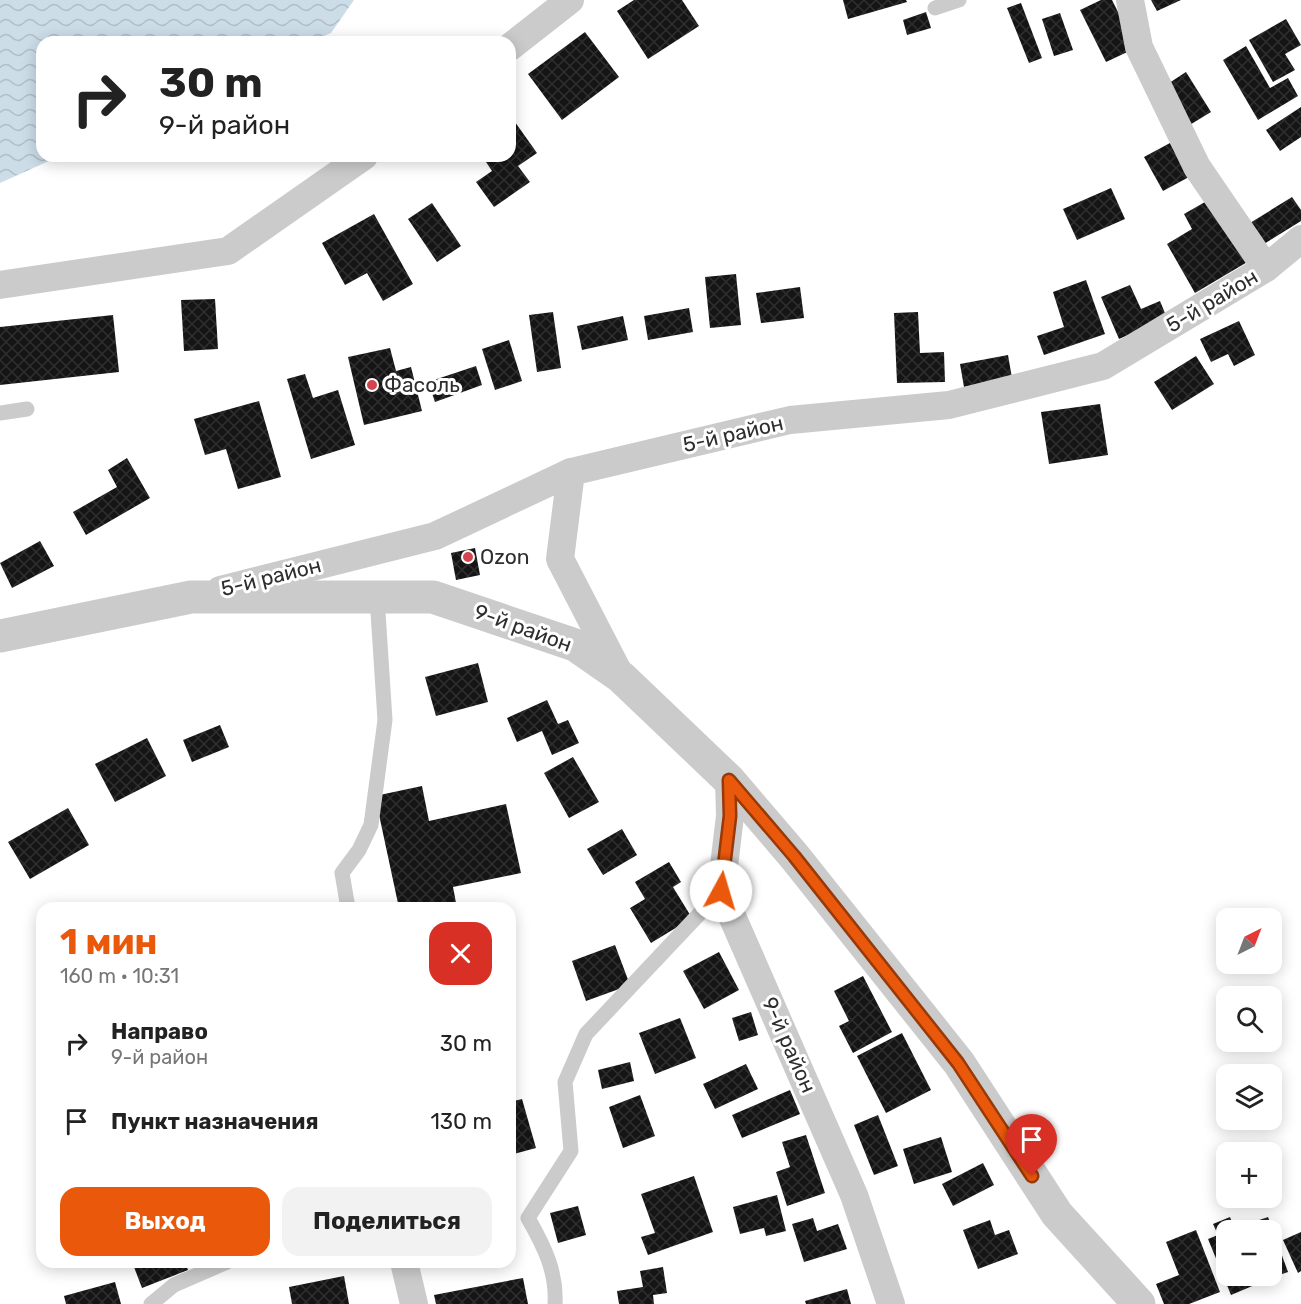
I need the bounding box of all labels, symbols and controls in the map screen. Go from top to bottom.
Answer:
text: 30 m [159,58,263,108]
icon: right [60,60,138,138]
text: 9-й район [159,109,290,141]
street label: 5-й район [1161,264,1262,338]
place label: Фасоль [384,372,460,397]
marker: Фасоль [365,378,379,392]
street label: 5-й район [680,410,786,457]
place label: Ozon [480,544,530,569]
marker: Ozon [461,550,475,564]
street label: 5-й район [218,552,324,601]
street label: 9-й район [471,598,575,657]
position arrow [689,859,753,923]
north arrow [1216,908,1282,974]
map controls [1216,908,1282,1286]
text: 1 мин [60,920,158,963]
button: close [429,922,492,985]
text: 160 m · 10:31 [60,964,179,988]
button: search [1216,986,1282,1052]
street label: 9-й район [757,993,822,1096]
text: Направо [111,1018,208,1045]
icon: right [60,1027,93,1060]
text: 30 m [440,1030,492,1057]
text: 9-й район [111,1045,208,1069]
button: layers [1216,1064,1282,1130]
icon: arrive [60,1105,93,1138]
text: Пункт назначения [111,1108,319,1135]
text: 130 m [430,1108,492,1135]
pin [1006,1114,1057,1176]
icon: arrive [1015,1123,1048,1156]
button: + [1216,1142,1282,1208]
button: Выход [60,1187,270,1256]
button: Поделиться [282,1187,492,1256]
button: − [1216,1220,1282,1286]

